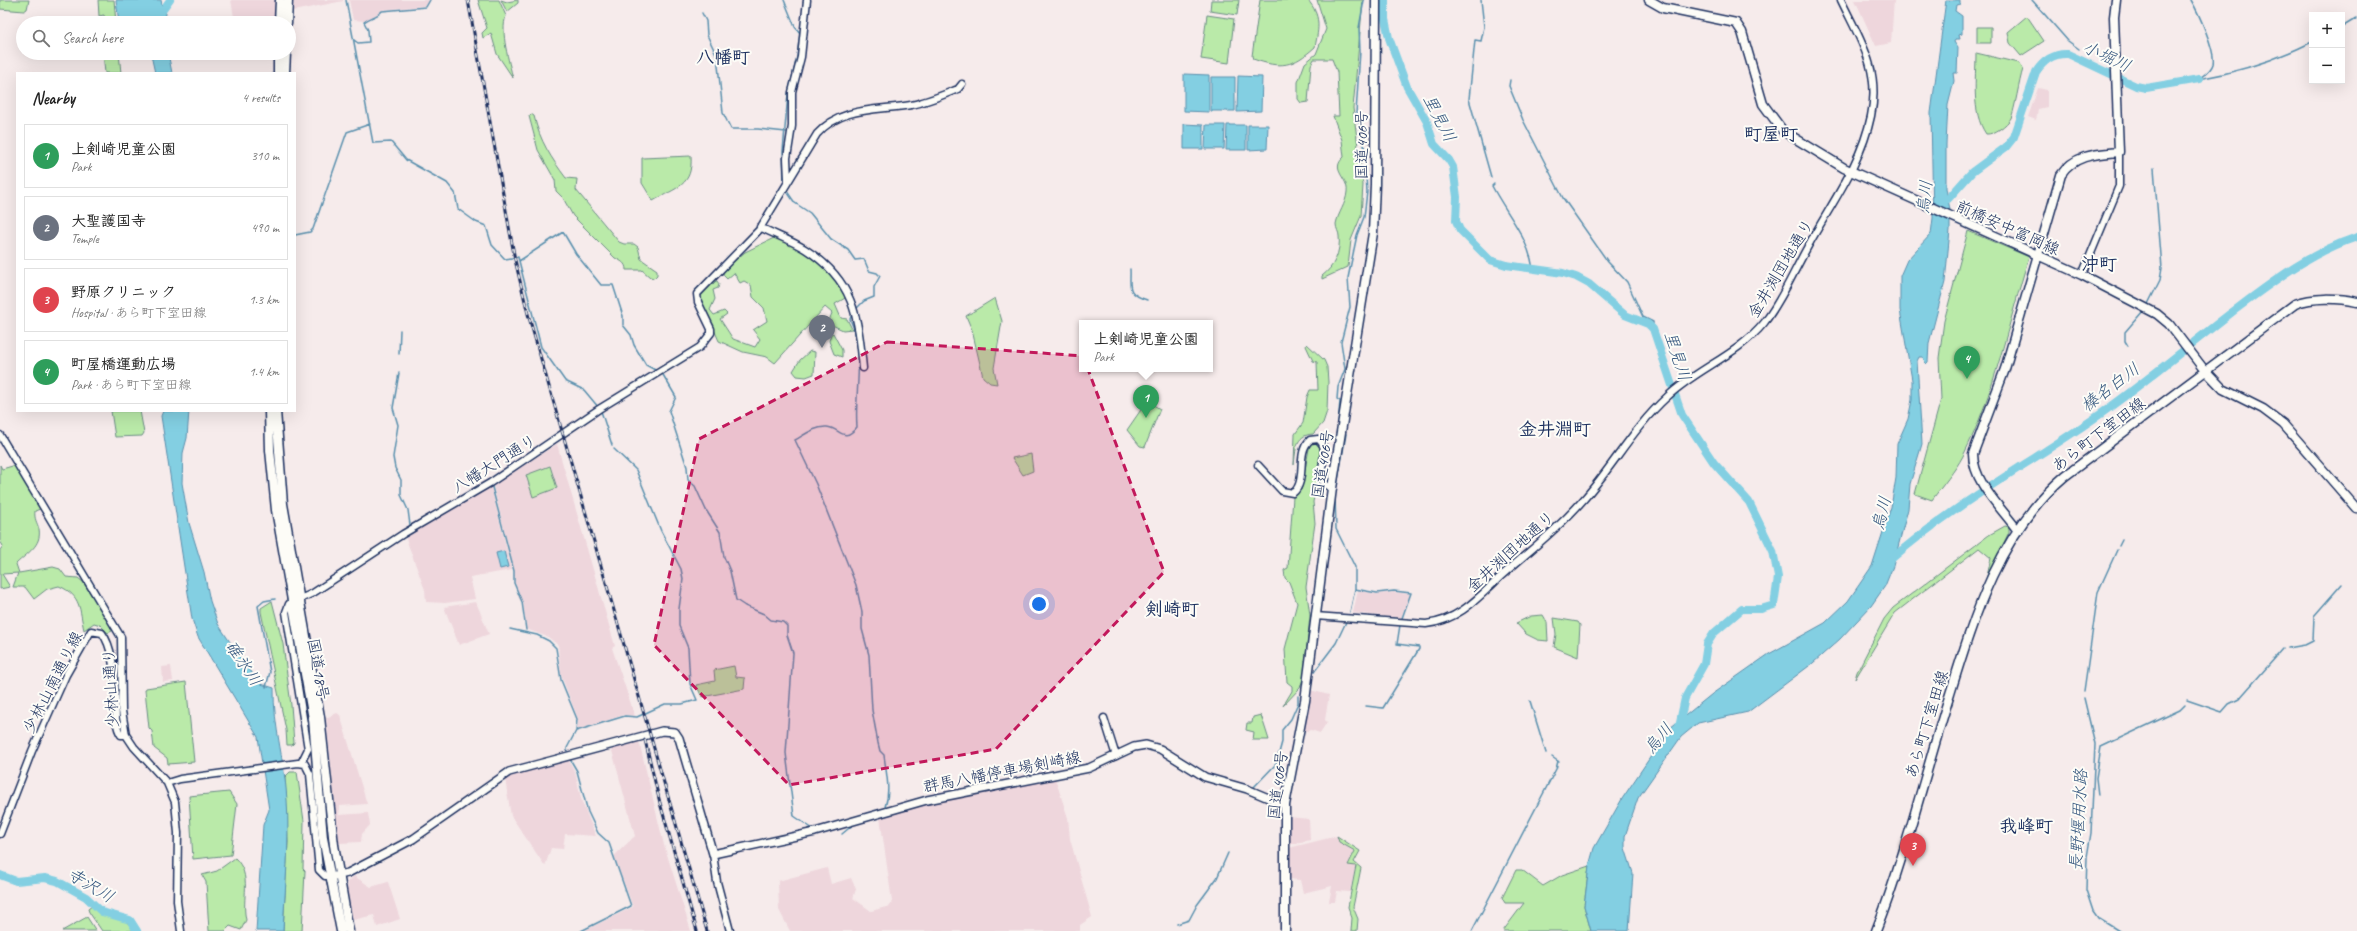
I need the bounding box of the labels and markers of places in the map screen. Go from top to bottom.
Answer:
pin: 2 [809,315,835,348]
pin: 4 [1954,346,1980,379]
pin: 1 [1133,385,1159,418]
pin: 3 [1900,833,1926,866]

